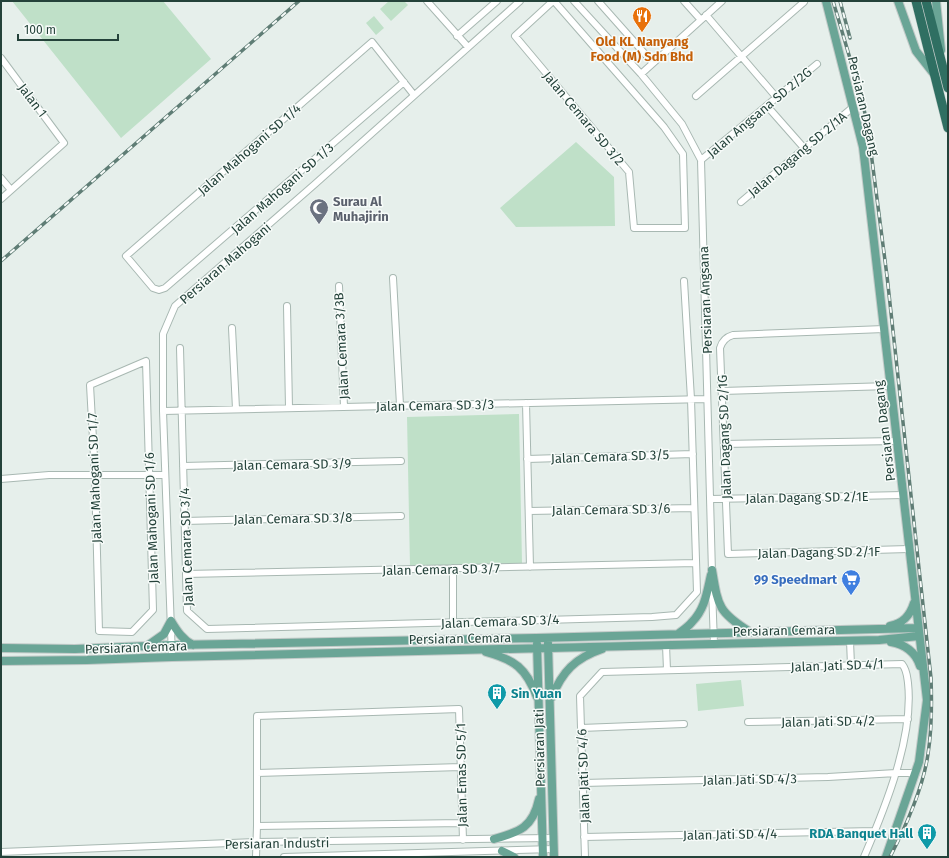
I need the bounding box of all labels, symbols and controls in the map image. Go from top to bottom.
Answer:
restaurant icon: Old KL Nanyang Food (M) Sdn Bhd [631,5,653,33]
scale bar [18,16,118,42]
text: 100 m [24,23,56,37]
place label: Old KL Nanyang Food (M) Sdn Bhd [591,34,693,64]
street label: Persiaran Dagang [845,55,882,158]
street label: Jalan Angsana SD 2/2G [704,64,815,160]
street label: Jalan Cemara SD 3/2 [540,68,627,168]
street label: Jalan 1 [15,80,50,120]
street label: Jalan Mahogani SD 1/4 [195,101,304,198]
street label: Jalan Dagang SD 2/1A [745,109,850,200]
street label: Jalan Mahogani SD 1/3 [228,140,337,237]
place label: Surau Al Muhajirin [333,194,389,224]
mosque icon: Surau Al Muhajirin [308,197,330,225]
street label: Persiaran Mahogani [177,220,274,307]
street label: Persiaran Angsana [696,246,715,354]
street label: Jalan Cemara 3/3B [331,292,352,400]
street label: Jalan Dagang SD 2/1G [715,374,734,499]
street label: Persiaran Dagang [871,379,898,482]
street label: Jalan Cemara SD 3/3 [376,397,494,414]
street label: Jalan Mahogani SD 1/7 [85,412,104,543]
street label: Jalan Cemara SD 3/5 [551,447,669,466]
street label: Jalan Mahogani SD 1/6 [142,452,161,584]
street label: Jalan Cemara SD 3/9 [233,456,351,473]
street label: Jalan Cemara SD 3/4 [177,488,196,606]
street label: Jalan Dagang SD 2/1E [745,489,869,506]
street label: Jalan Cemara SD 3/6 [552,501,671,518]
street label: Jalan Cemara SD 3/8 [233,510,353,527]
street label: Jalan Dagang SD 2/1F [758,544,881,561]
street label: Jalan Cemara SD 3/7 [382,561,500,578]
supermarket icon: 99 Speedmart [840,568,862,596]
place label: 99 Speedmart [754,572,838,587]
street label: Jalan Cemara SD 3/4 [441,612,559,631]
street label: Persiaran Cemara [733,622,835,639]
street label: Persiaran Cemara [409,630,511,647]
street label: Persiaran Cemara [85,638,188,657]
street label: Jalan Jati SD 4/1 [790,656,884,675]
building icon: Sin Yuan [486,682,508,710]
place label: Sin Yuan [511,686,562,701]
street label: Persiaran Jati [531,709,548,787]
street label: Jalan Jati SD 4/2 [781,713,875,730]
street label: Jalan Emas SD 5/1 [453,723,470,827]
street label: Jalan Jati SD 4/6 [574,728,593,823]
street label: Jalan Jati SD 4/3 [703,771,797,788]
building icon: RDA Banquet Hall [916,822,938,850]
street label: Jalan Jati SD 4/4 [683,826,777,843]
place label: RDA Banquet Hall [809,826,913,841]
street label: Persiaran Industri [224,835,330,852]

